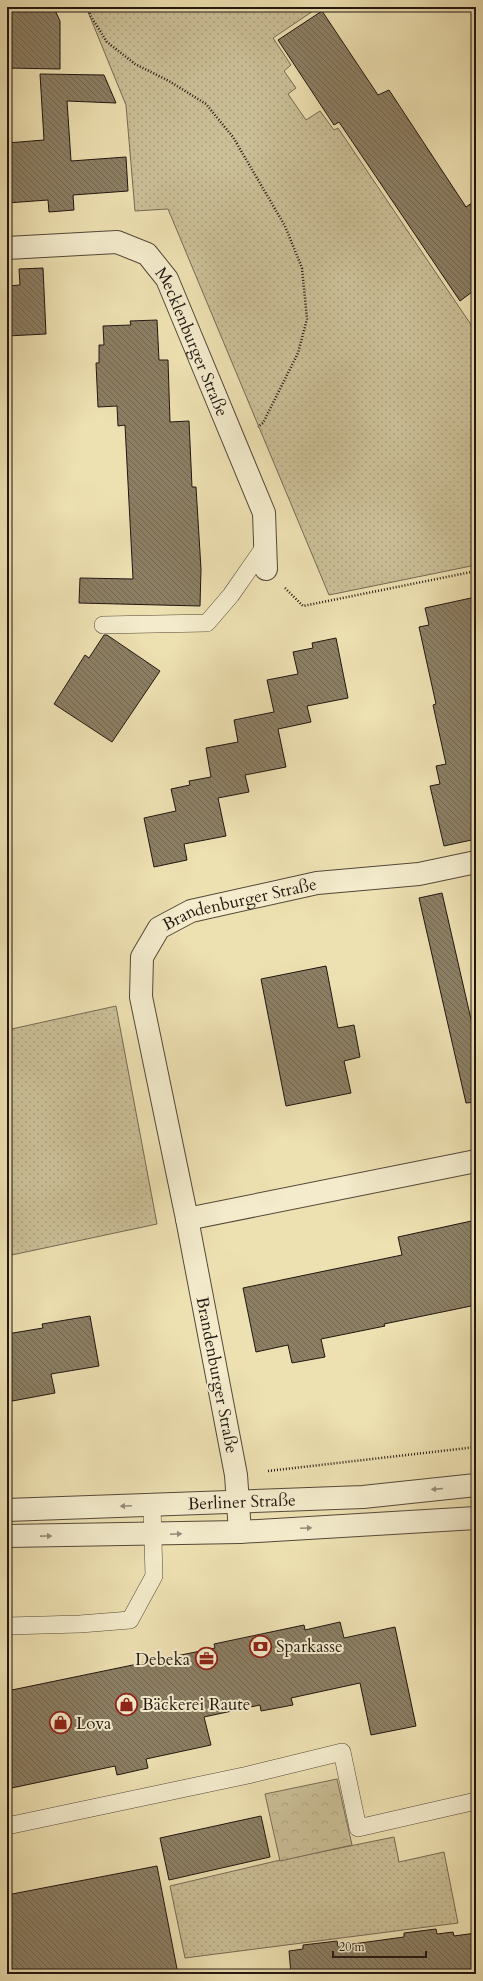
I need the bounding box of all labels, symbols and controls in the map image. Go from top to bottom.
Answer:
street label: Mecklenburger Straße [150,262,234,420]
street label: Brandenburger Straße [158,872,319,936]
street label: Brandenburger Straße [191,1295,243,1455]
one-way arrow [431,1486,443,1493]
street label: Berliner Straße [187,1488,296,1515]
one-way arrow [119,1503,132,1509]
one-way arrow [300,1525,312,1532]
one-way arrow [170,1531,183,1537]
one-way arrow [40,1533,53,1539]
bank icon: Sparkasse [248,1633,274,1659]
place label: Sparkasse [276,1635,343,1658]
office icon: Debeka [193,1646,219,1672]
place label: Debeka [135,1648,191,1671]
shop icon: Bäckerei Raute [113,1691,139,1717]
place label: Bäckerei Raute [142,1693,250,1716]
shop icon: Lova [48,1710,74,1736]
place label: Lova [76,1712,112,1735]
scale bar [333,1933,426,1959]
text: 20 m [339,1939,366,1955]

